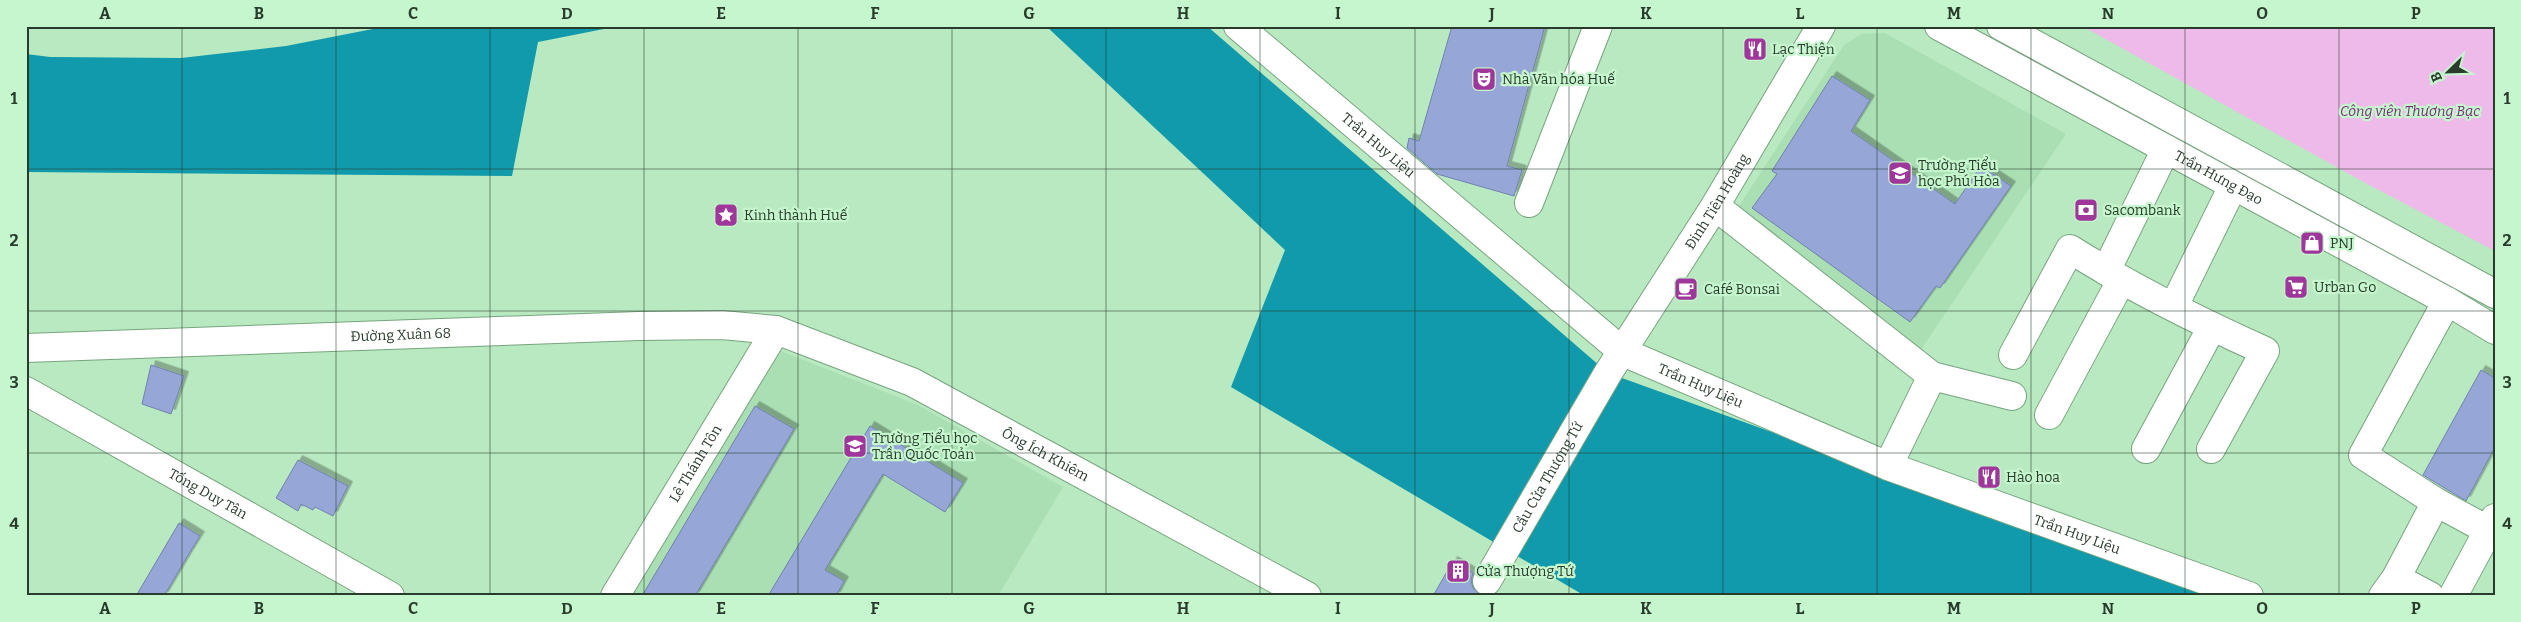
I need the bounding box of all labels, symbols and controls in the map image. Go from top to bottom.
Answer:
text: A [99,4,111,23]
text: B [254,4,264,23]
text: C [408,4,418,23]
text: D [561,4,573,23]
text: E [716,4,726,23]
text: F [871,4,880,23]
text: G [1023,4,1035,23]
text: H [1177,4,1190,23]
text: I [1335,4,1341,23]
text: J [1488,4,1495,23]
text: K [1640,4,1652,23]
text: L [1796,4,1805,23]
text: M [1947,4,1961,23]
text: N [2102,4,2114,23]
text: O [2256,4,2268,23]
text: P [2411,4,2421,23]
restaurant icon: Lạc Thiện [1742,36,1768,62]
place label: Lạc Thiện [1772,41,1835,58]
north arrow [2424,48,2474,98]
theatre icon: Nhà Văn hóa Huế [1471,66,1497,92]
text: B [2427,69,2446,84]
place label: Nhà Văn hóa Huế [1502,70,1615,88]
text: 1 [11,89,18,108]
text: 1 [2504,89,2511,108]
park label: Công viên Thương Bạc [2340,103,2480,120]
street label: Trần Huy Liệu [1338,109,1419,181]
street label: Trần Hưng Đạo [2171,147,2266,209]
street label: Đinh Tiên Hoàng [1682,150,1753,253]
place label: Trường Tiểu học Phú Hòa [1918,156,2000,190]
school or university icon: Trường Tiểu học Phú Hòa [1887,160,1913,186]
bank icon: Sacombank [2073,197,2099,223]
place icon: Kinh thành Huế [713,202,739,228]
place label: Sacombank [2104,202,2181,219]
place label: Kinh thành Huế [744,206,848,224]
shop icon: PNJ [2299,230,2325,256]
text: 2 [9,231,19,250]
text: 2 [2502,231,2512,250]
place label: PNJ [2330,235,2354,252]
supermarket icon: Urban Go [2283,274,2309,300]
cafe icon: Café Bonsai [1673,276,1699,302]
place label: Urban Go [2314,279,2376,296]
place label: Café Bonsai [1704,281,1780,298]
street label: Đường Xuân 68 [350,325,451,345]
street label: Trần Huy Liệu [1655,360,1746,412]
text: 3 [9,373,19,392]
text: 3 [2502,373,2512,392]
street label: Cầu Cửa Thượng Tứ [1509,419,1587,536]
street label: Lê Thánh Tôn [666,422,726,505]
street label: Ông Ích Khiêm [999,423,1092,486]
place label: Trường Tiểu học Trần Quốc Toản [872,429,978,463]
school or university icon: Trường Tiểu học Trần Quốc Toản [842,433,868,459]
restaurant icon: Hào hoa [1976,464,2002,490]
street label: Tống Duy Tân [166,465,250,523]
place label: Hào hoa [2006,469,2060,486]
street label: Trần Huy Liệu [2031,511,2123,558]
text: 4 [9,514,19,533]
text: 4 [2502,514,2512,533]
building icon: Cửa Thượng Tứ [1445,558,1471,584]
place label: Cửa Thượng Tứ [1476,563,1574,580]
text: A [99,599,111,618]
text: B [254,599,264,618]
text: C [408,599,418,618]
text: D [561,599,573,618]
text: E [716,599,726,618]
text: F [871,599,880,618]
text: G [1023,599,1035,618]
text: H [1177,599,1190,618]
text: I [1335,599,1341,618]
text: J [1488,599,1495,618]
text: K [1640,599,1652,618]
text: L [1796,599,1805,618]
text: M [1947,599,1961,618]
text: N [2102,599,2114,618]
text: O [2256,599,2268,618]
text: P [2411,599,2421,618]

